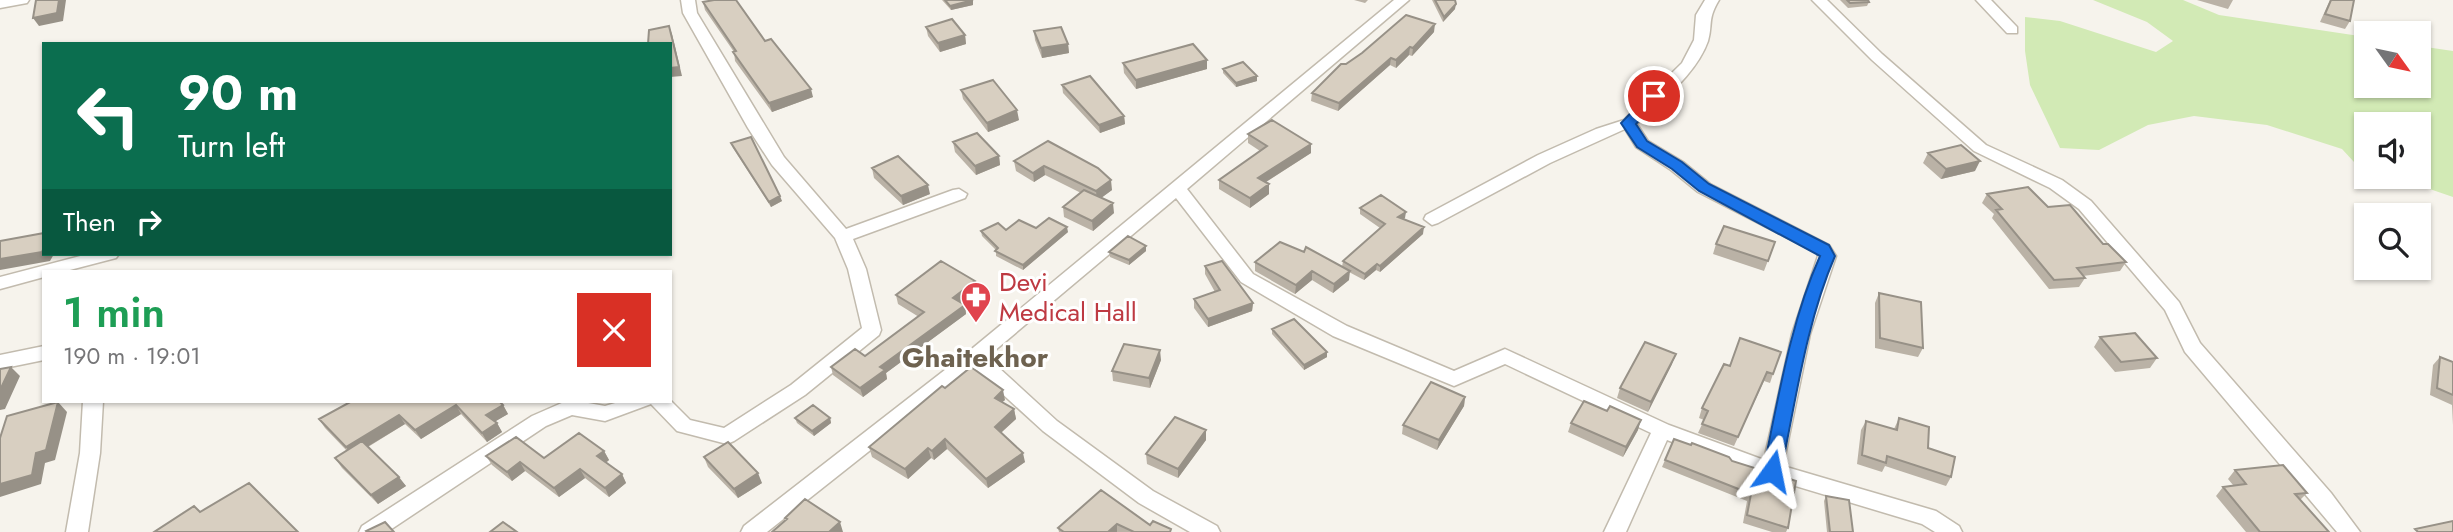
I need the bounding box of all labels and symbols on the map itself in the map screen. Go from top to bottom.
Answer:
north arrow [2354,21,2431,98]
pin [1624,66,1684,126]
place label: Devi Medical Hall [999,263,1137,331]
pharmacy icon: Devi Medical Hall [959,280,993,324]
district label: Ghaitekhor [902,337,1049,378]
position arrow [1735,434,1809,508]

